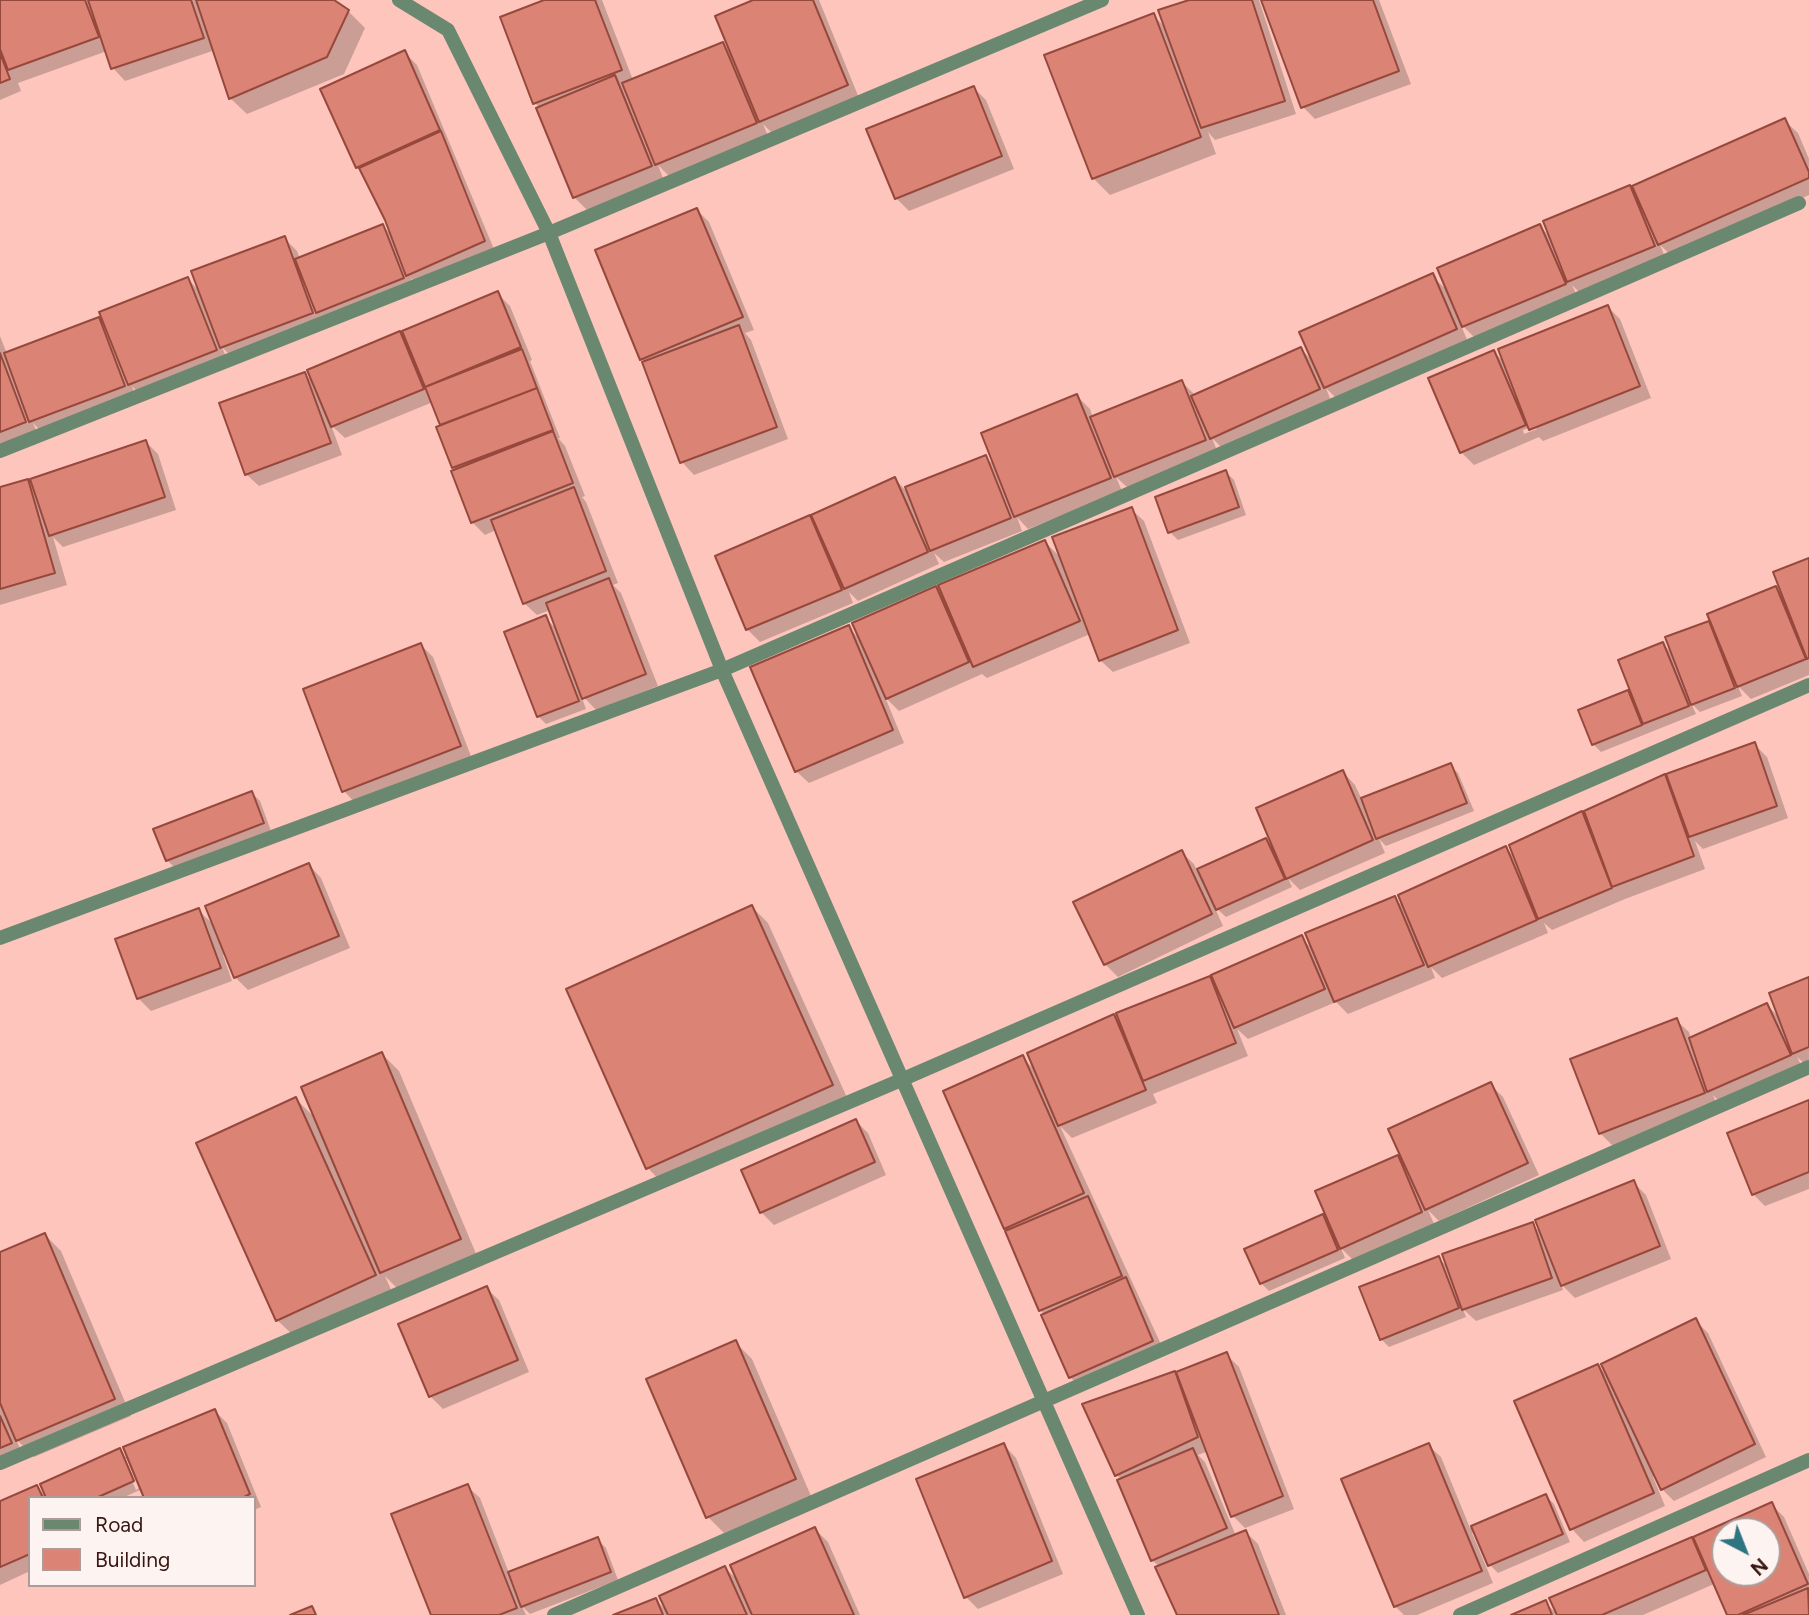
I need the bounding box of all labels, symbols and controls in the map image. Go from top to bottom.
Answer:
legend [28,1496,256,1587]
text: Road [95,1512,143,1537]
north arrow [1711,1517,1781,1587]
text: Building [95,1547,170,1572]
text: N [1746,1553,1772,1580]

